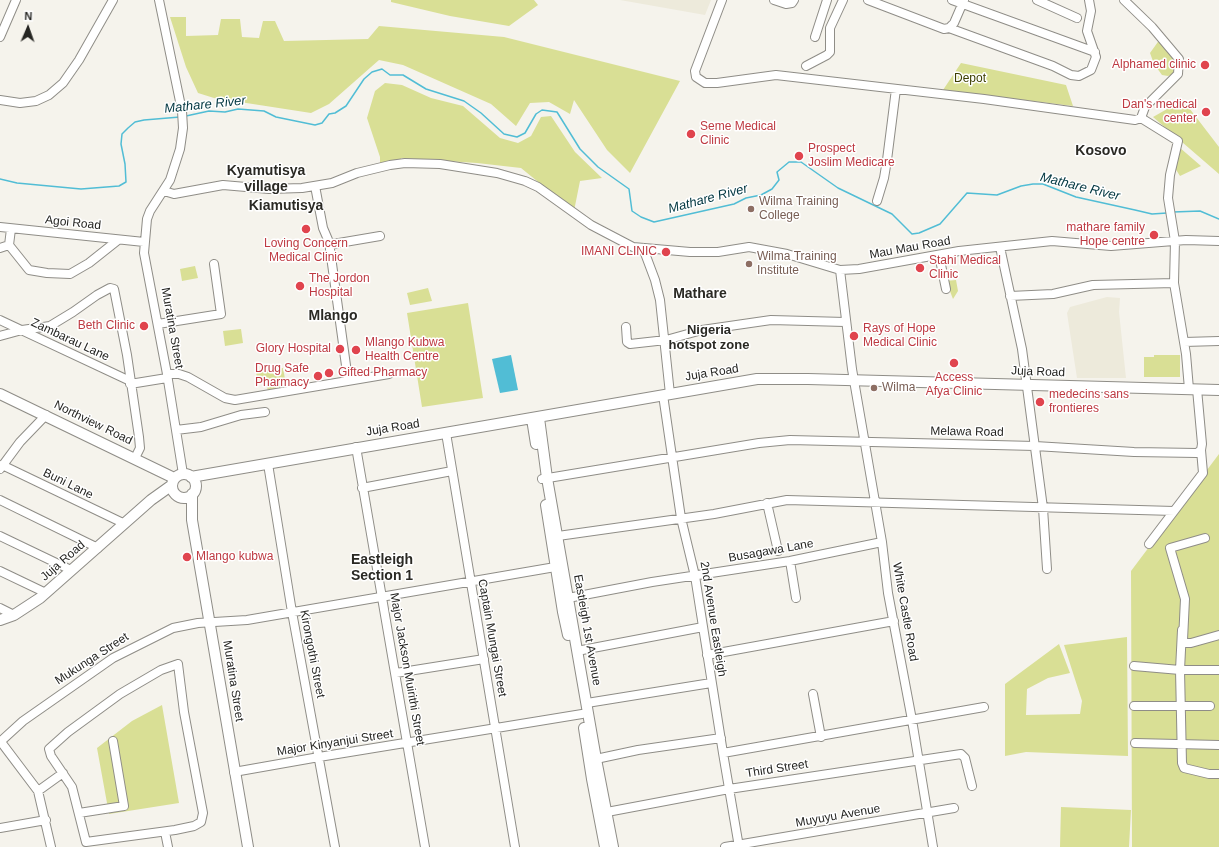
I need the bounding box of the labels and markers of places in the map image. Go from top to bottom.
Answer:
place label: Alphamed clinic [1112,58,1196,72]
marker: Alphamed clinic [1199,59,1211,71]
place label: Dan's medical center [1122,98,1197,126]
marker: Dan's medical center [1200,106,1212,118]
place label: Seme Medical Clinic [700,120,776,148]
marker: Seme Medical Clinic [685,128,697,140]
place label: Prospect Joslim Medicare [808,142,895,170]
marker: Prospect Joslim Medicare [793,150,805,162]
place label: Wilma Training College [759,195,839,223]
marker: Wilma Training College [746,204,756,214]
place label: mathare family Hope centre [1066,221,1145,249]
marker: Loving Concern Medical Clinic [300,223,312,235]
marker: mathare family Hope centre [1148,229,1160,241]
place label: Loving Concern Medical Clinic [264,237,348,265]
place label: IMANI CLINIC [581,245,657,259]
marker: IMANI CLINIC [660,246,672,258]
place label: Wilma Training Institute [757,250,837,278]
place label: Stahi Medical Clinic [929,254,1001,282]
marker: Wilma Training Institute [744,259,754,269]
marker: Stahi Medical Clinic [914,262,926,274]
place label: The Jordon Hospital [309,272,370,300]
marker: The Jordon Hospital [294,280,306,292]
place label: Beth Clinic [78,319,135,333]
marker: Beth Clinic [138,320,150,332]
place label: Rays of Hope Medical Clinic [863,322,937,350]
marker: Rays of Hope Medical Clinic [848,330,860,342]
place label: Mlango Kubwa Health Centre [365,336,444,364]
place label: Glory Hospital [256,342,331,356]
marker: Glory Hospital [334,343,346,355]
marker: Mlango Kubwa Health Centre [350,344,362,356]
marker: Access Afya Clinic [948,357,960,369]
place label: Drug Safe Pharmacy [255,362,309,390]
place label: Gifted Pharmacy [338,366,427,380]
marker: Gifted Pharmacy [323,367,335,379]
marker: Drug Safe Pharmacy [312,370,324,382]
place label: Access Afya Clinic [926,371,982,399]
place label: Wilma [882,381,915,395]
marker: Wilma [869,383,879,393]
place label: medecins sans frontieres [1049,388,1129,416]
marker: medecins sans frontieres [1034,396,1046,408]
place label: Mlango kubwa [196,550,273,564]
marker: Mlango kubwa [181,551,193,563]

